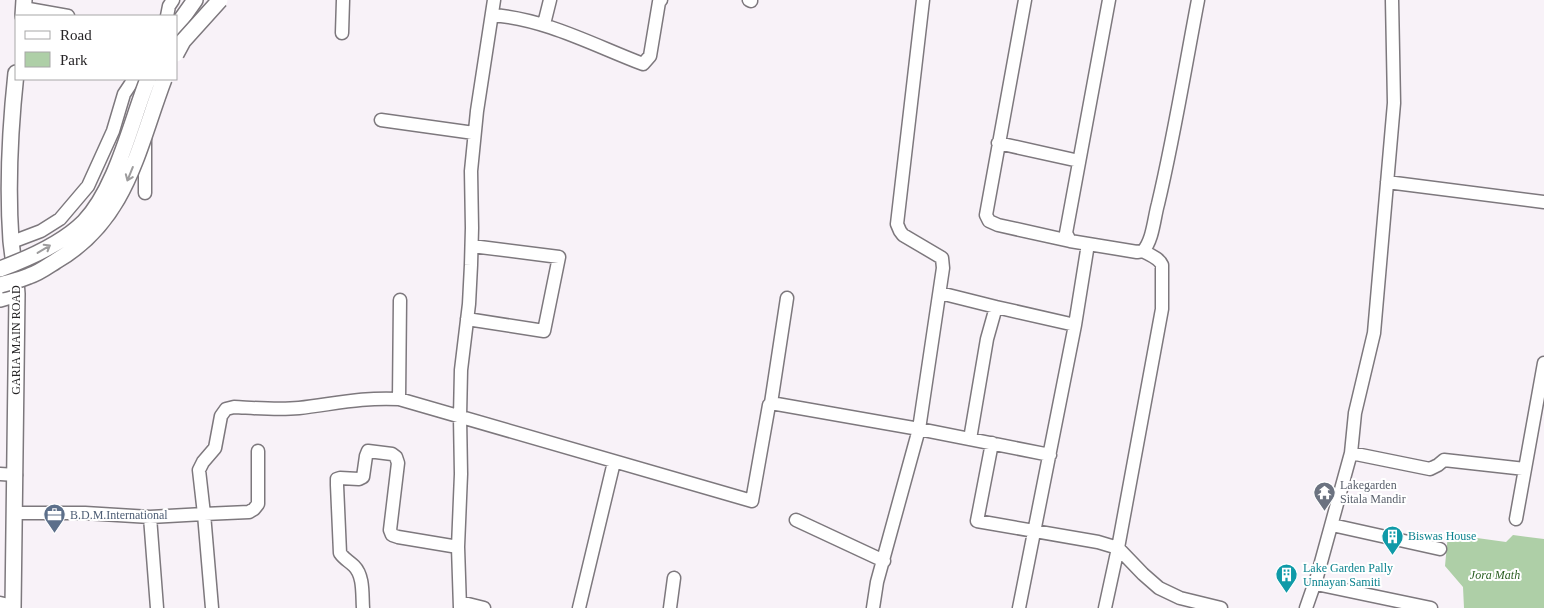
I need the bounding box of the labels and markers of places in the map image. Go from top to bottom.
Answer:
place label: Lakegarden Sitala Mandir [1340,478,1406,506]
temple icon: Lakegarden Sitala Mandir [1312,480,1336,511]
office icon: B.D.M.International [42,503,66,534]
place label: B.D.M.International [70,508,168,522]
building icon: Biswas House [1380,524,1404,555]
place label: Biswas House [1408,529,1476,543]
place label: Lake Garden Pally Unnayan Samiti [1303,561,1393,589]
building icon: Lake Garden Pally Unnayan Samiti [1275,563,1299,594]

